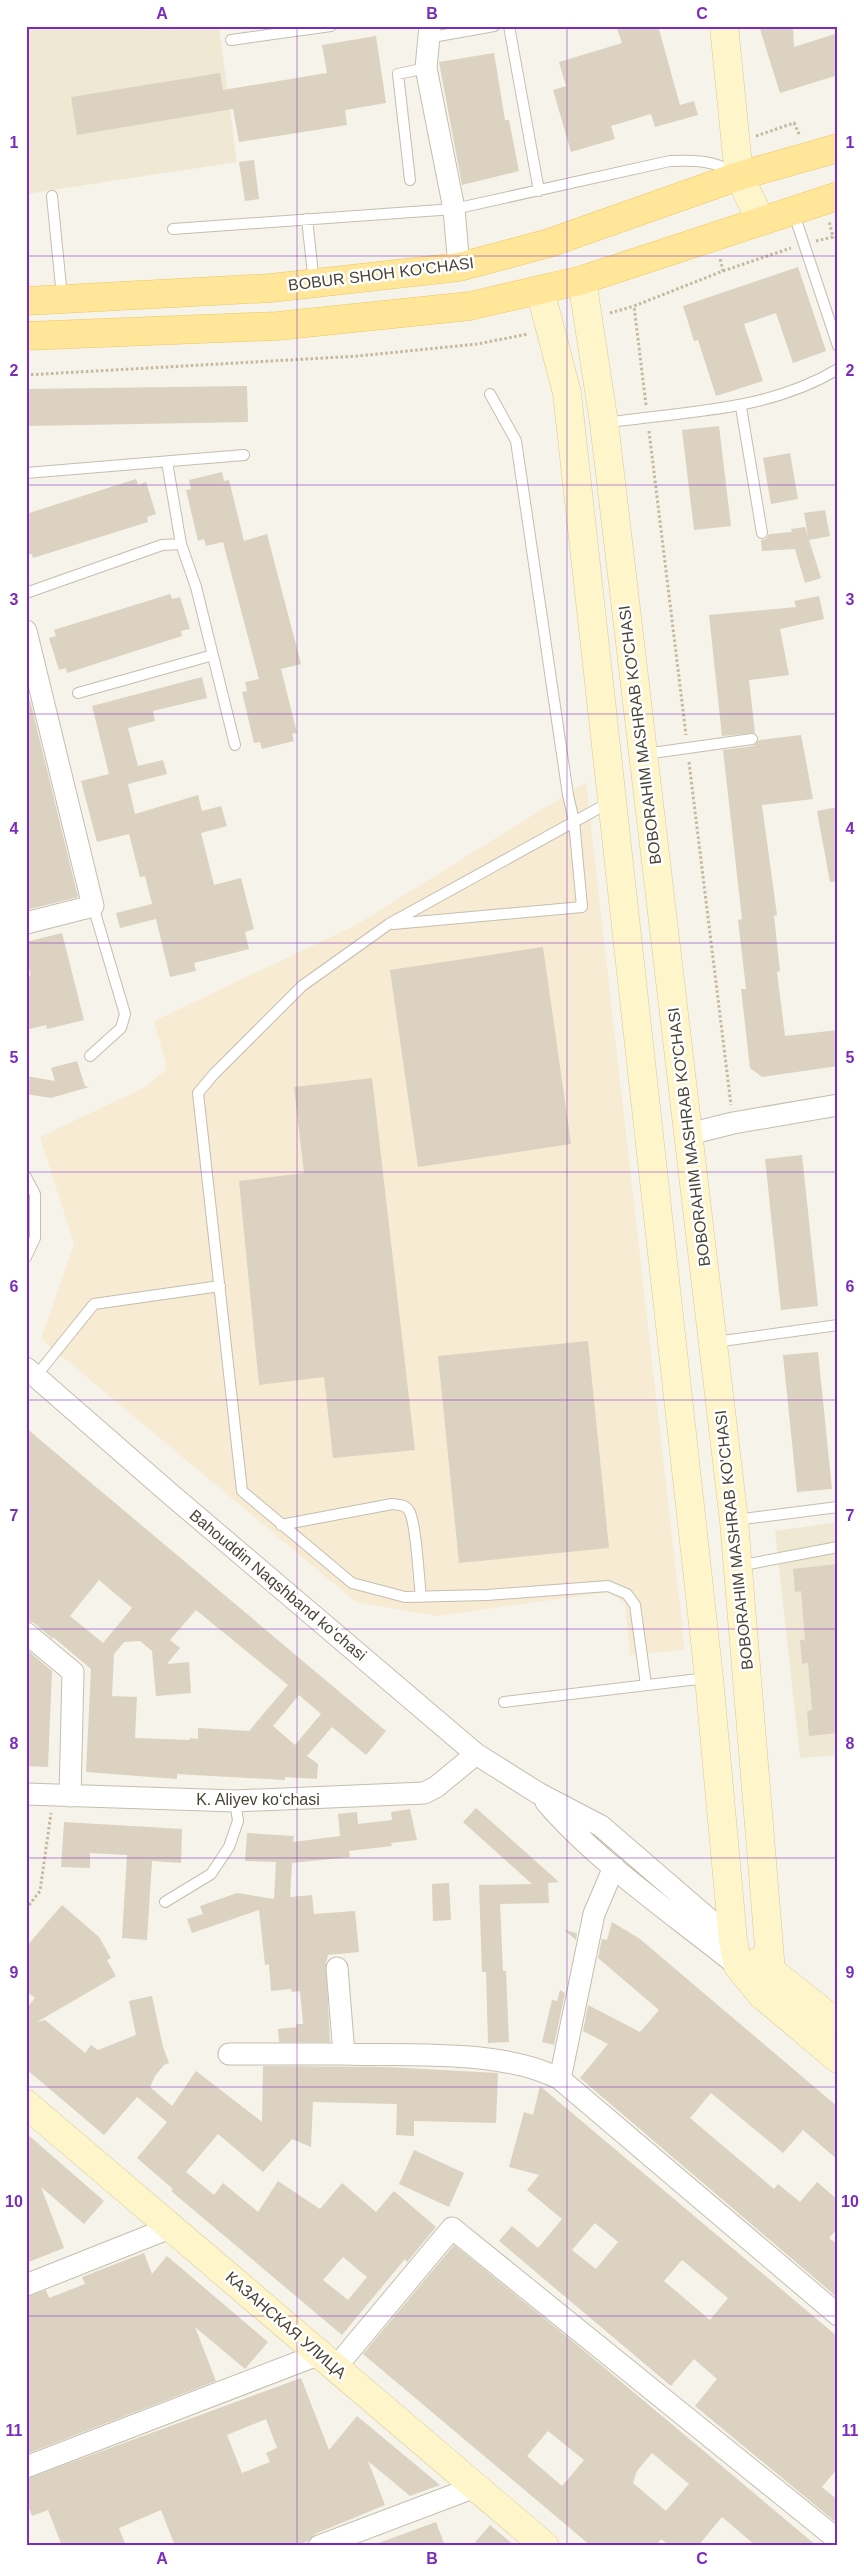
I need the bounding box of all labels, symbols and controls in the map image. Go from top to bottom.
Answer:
text: A [156,5,168,22]
text: B [426,5,438,22]
text: C [696,5,708,22]
text: 1 [10,134,19,151]
text: 1 [846,134,855,151]
street label: BOBUR SHOH KO'CHASI [287,254,475,294]
text: 2 [10,362,19,379]
text: 2 [846,362,855,379]
text: 3 [10,591,19,608]
text: 3 [846,591,855,608]
street label: BOBORAHIM MASHRAB KO'CHASI [616,604,664,866]
text: 4 [10,820,19,837]
text: 4 [846,820,855,837]
street label: BOBORAHIM MASHRAB KO'CHASI [665,1006,713,1268]
text: 5 [10,1049,19,1066]
text: 5 [846,1049,855,1066]
text: 6 [10,1278,19,1295]
text: 6 [846,1278,855,1295]
street label: BOBORAHIM MASHRAB KO'CHASI [712,1409,756,1671]
street label: Bahouddin Naqshband koʻchasi [186,1506,370,1664]
text: 7 [10,1507,19,1524]
text: 7 [846,1507,855,1524]
text: 8 [10,1735,19,1752]
text: 8 [846,1735,855,1752]
street label: K. Aliyev koʻchasi [196,1791,320,1808]
text: 9 [10,1964,19,1981]
text: 9 [846,1964,855,1981]
text: 10 [5,2193,23,2210]
text: 10 [841,2193,859,2210]
street label: КАЗАНСКАЯ УЛИЦА [223,2268,350,2382]
text: 11 [6,2422,23,2439]
text: 11 [842,2422,859,2439]
text: A [156,2550,168,2567]
text: B [426,2550,438,2567]
text: C [696,2550,708,2567]

